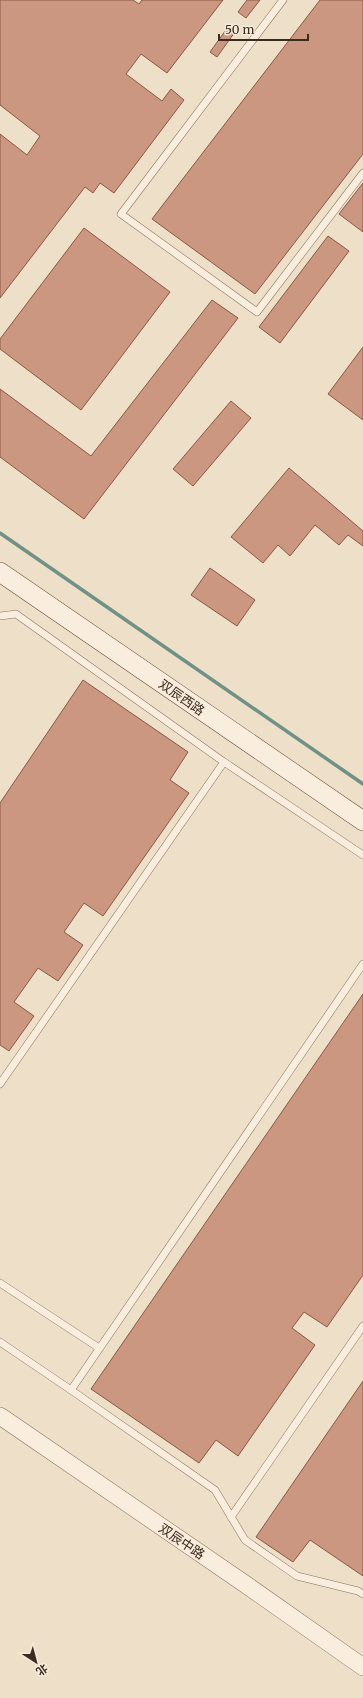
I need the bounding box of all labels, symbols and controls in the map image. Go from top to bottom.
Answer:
scale bar [219,16,308,42]
text: 50 m [225,22,254,37]
street label: 双辰西路 [156,676,208,719]
street label: 双辰中路 [155,1520,208,1563]
north arrow [16,1642,56,1682]
text: 北 [33,1661,50,1679]

